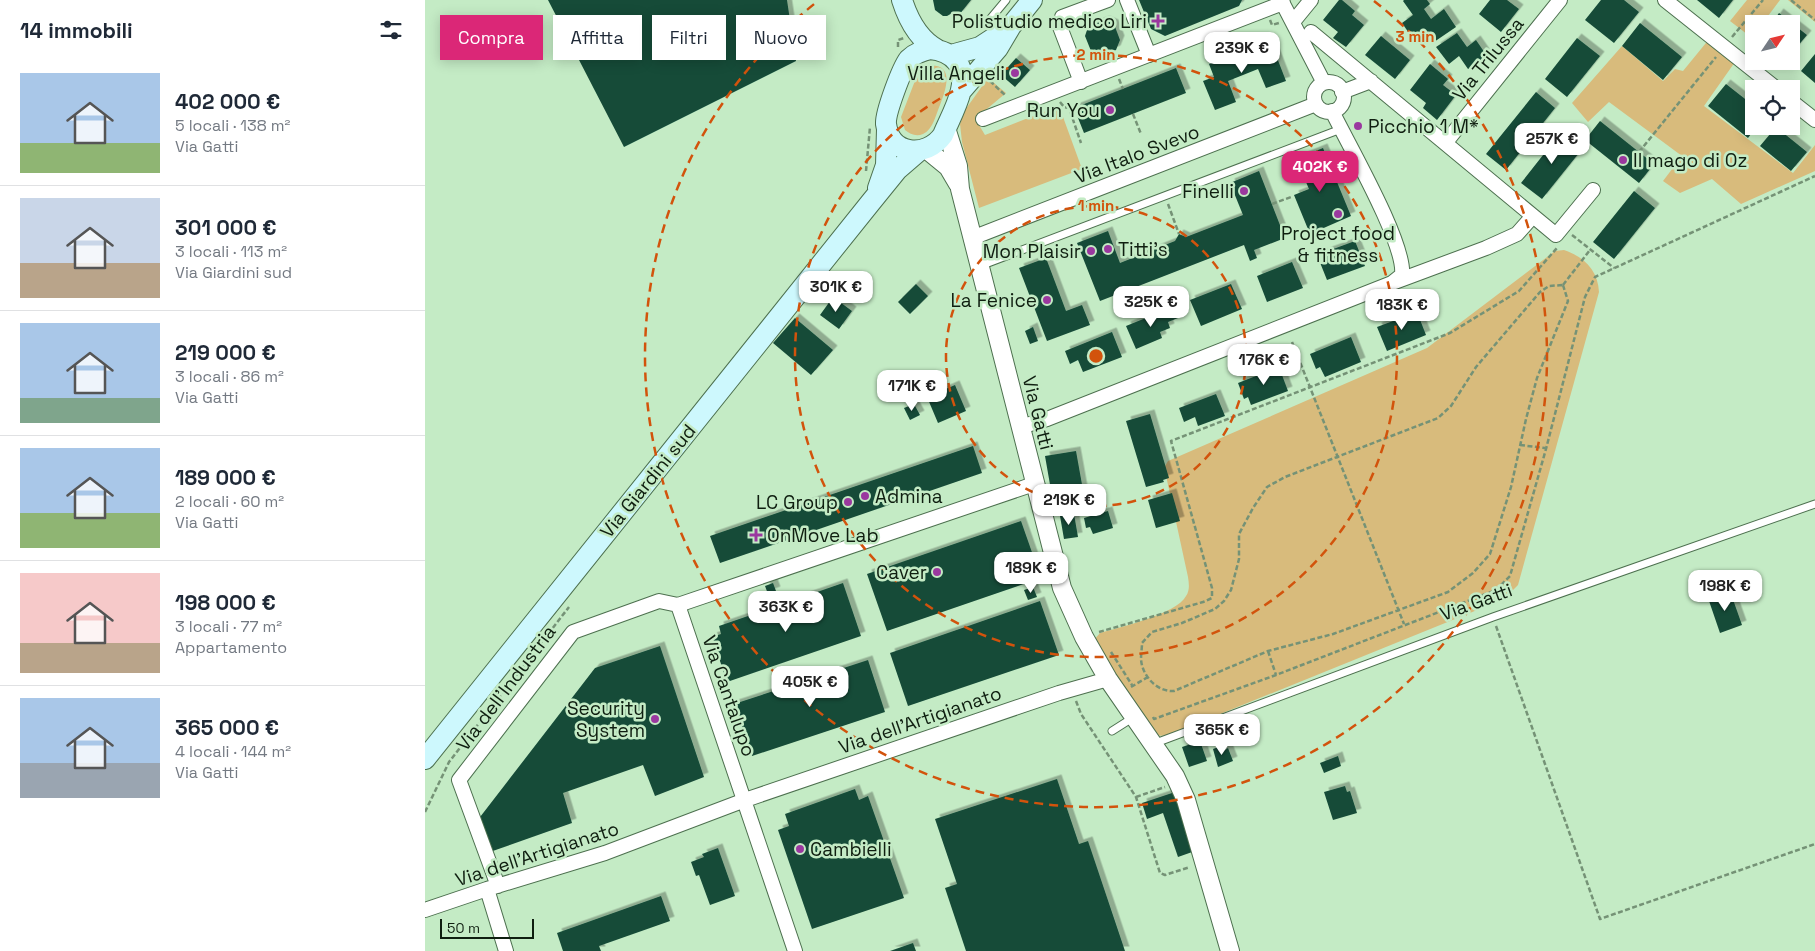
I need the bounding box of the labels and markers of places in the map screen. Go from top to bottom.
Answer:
place label: Polistudio medico Liri [952,9,1147,34]
marker: Polistudio medico Liri [1151,14,1165,28]
pin: 239K € [1201,32,1283,74]
place label: Villa Angeli [907,61,1005,86]
marker: Villa Angeli [1009,67,1021,79]
place label: Run You [1027,98,1100,123]
marker: Run You [1104,104,1116,116]
place label: Picchio 1 M* [1368,114,1479,139]
marker: Picchio 1 M* [1352,120,1364,132]
pin: 257K € [1511,122,1593,165]
place label: Il mago di Oz [1633,148,1747,173]
pin: 402K € [1279,150,1361,193]
marker: Il mago di Oz [1617,154,1629,166]
place label: Finelli [1182,179,1234,204]
marker: Finelli [1238,185,1250,197]
marker: Project food & fitness [1332,208,1344,220]
place label: Project food & fitness [1281,221,1395,268]
place label: Titti's [1118,237,1168,262]
place label: Mon Plaisir [983,239,1081,264]
marker: Titti's [1102,243,1114,255]
marker: Mon Plaisir [1085,245,1097,257]
pin: 301K € [795,270,877,313]
pin: 325K € [1110,286,1192,328]
place label: La Fenice [951,288,1037,313]
pin: 183K € [1361,288,1443,331]
marker: La Fenice [1041,294,1053,306]
pin: 176K € [1223,344,1305,386]
centre of rings [1087,347,1105,365]
pin: 171K € [871,370,953,412]
place label: Admina [875,484,943,509]
pin: 219K € [1028,484,1110,526]
place label: LC Group [756,490,838,515]
marker: Admina [859,490,871,502]
marker: LC Group [842,496,854,508]
place label: OnMove Lab [767,523,879,548]
marker: OnMove Lab [749,528,763,542]
pin: 189K € [990,552,1072,594]
place label: Caver [876,560,927,585]
marker: Caver [931,566,943,578]
pin: 198K € [1684,570,1766,612]
pin: 363K € [745,590,827,633]
pin: 405K € [769,666,851,708]
place label: Security System [567,696,645,743]
marker: Security System [649,713,661,725]
pin: 365K € [1181,714,1263,756]
place label: Cambielli [810,837,892,862]
marker: Cambielli [794,843,806,855]

